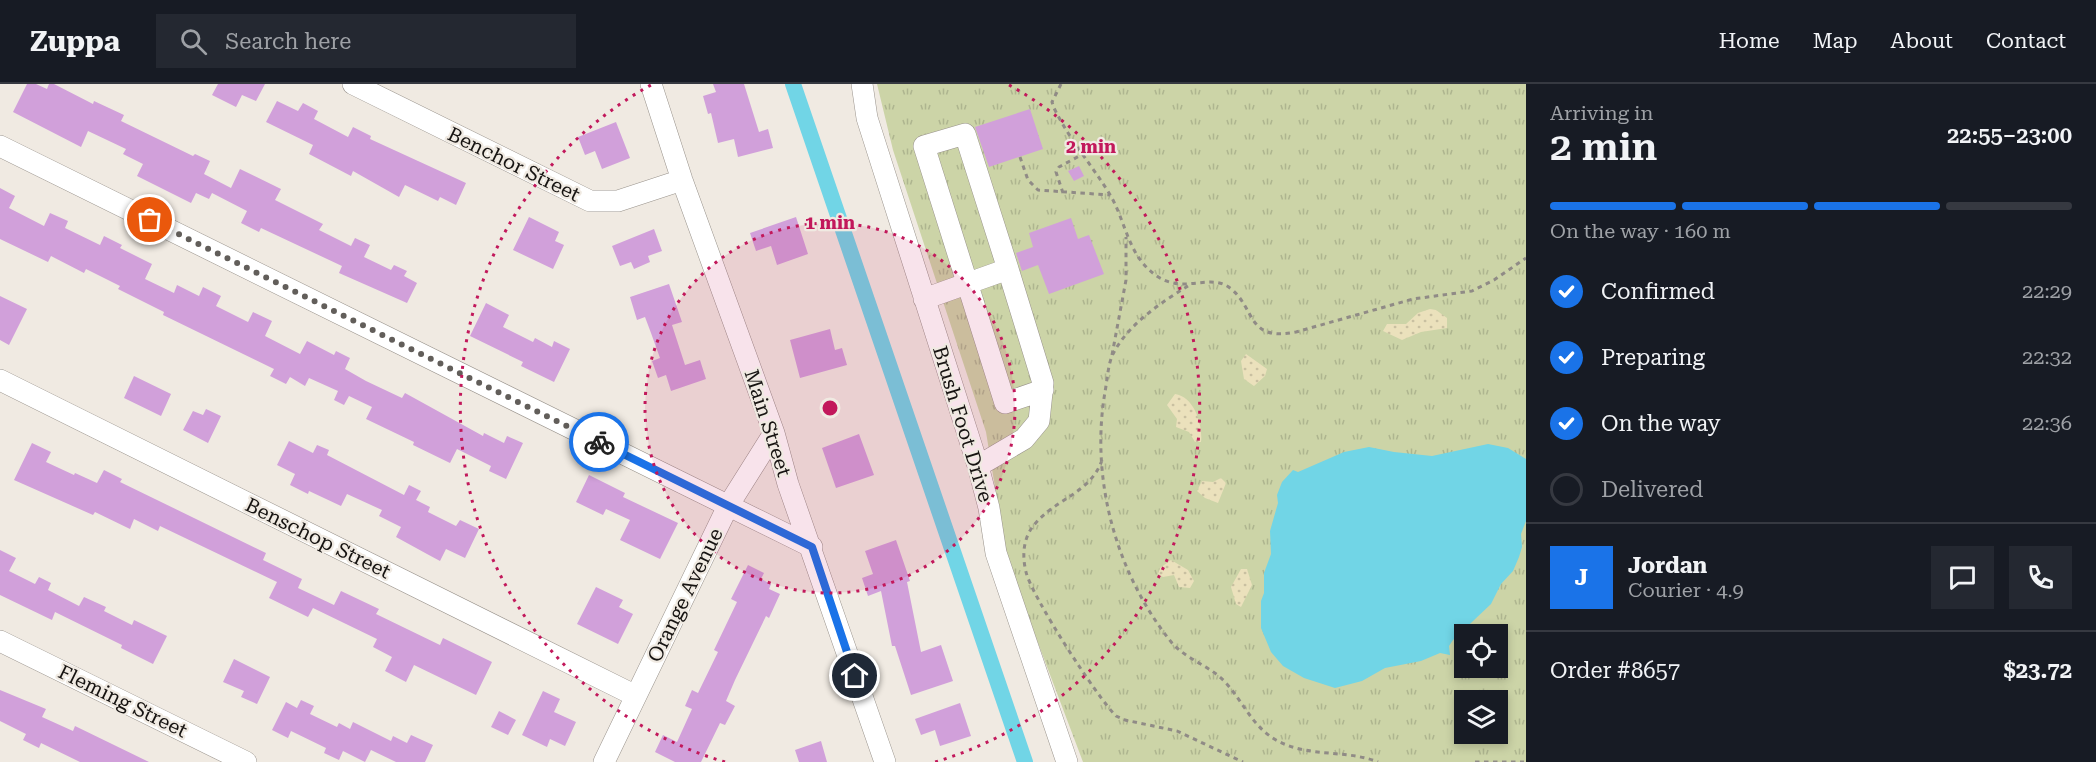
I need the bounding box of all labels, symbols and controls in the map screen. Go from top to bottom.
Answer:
search box [156,14,576,68]
text: Zuppa [30,25,120,58]
icon: search [177,25,210,58]
text: Search here [225,29,351,54]
text: Home [1719,29,1780,53]
text: Map [1813,29,1858,53]
text: About [1891,29,1953,53]
text: Contact [1986,29,2066,53]
text: Arriving in [1550,101,1653,125]
street label: Benchor Street [444,122,585,207]
text: 22:55–23:00 [1947,123,2072,148]
text: 2 min [1550,124,1657,170]
text: 2 min [1066,136,1116,157]
pin [124,194,175,245]
icon: bag [133,203,166,236]
text: 1 min [805,212,855,233]
text: On the way · 160 m [1550,219,1731,243]
icon: check [1550,275,1583,308]
text: Confirmed [1601,279,1715,304]
text: 22:29 [2022,279,2072,303]
icon: check [1550,341,1583,374]
street label: Brush Foot Drive [928,343,998,505]
text: Preparing [1601,345,1705,370]
text: 22:32 [2022,345,2072,369]
street label: Main Street [739,366,797,480]
centre of rings [820,398,840,418]
icon: check [1550,407,1583,440]
text: On the way [1601,411,1721,436]
text: 22:36 [2022,411,2072,435]
courier [569,412,629,472]
icon: bike [583,426,616,459]
text: Delivered [1601,477,1703,502]
street label: Benschop Street [241,492,395,584]
street label: Orange Avenue [642,524,728,666]
button: chat [1931,546,1994,609]
button: phone [2009,546,2072,609]
text: Jordan [1628,553,1707,578]
text: J [1575,565,1588,590]
text: Courier · 4.9 [1628,578,1744,602]
map controls [1454,624,1508,744]
button: locate [1454,624,1508,678]
pin [829,650,880,701]
text: Order #8657 [1550,658,1680,683]
text: $23.72 [2003,658,2072,683]
street label: Fleming Street [55,659,192,743]
icon: home [838,659,871,692]
button: layers [1454,690,1508,744]

